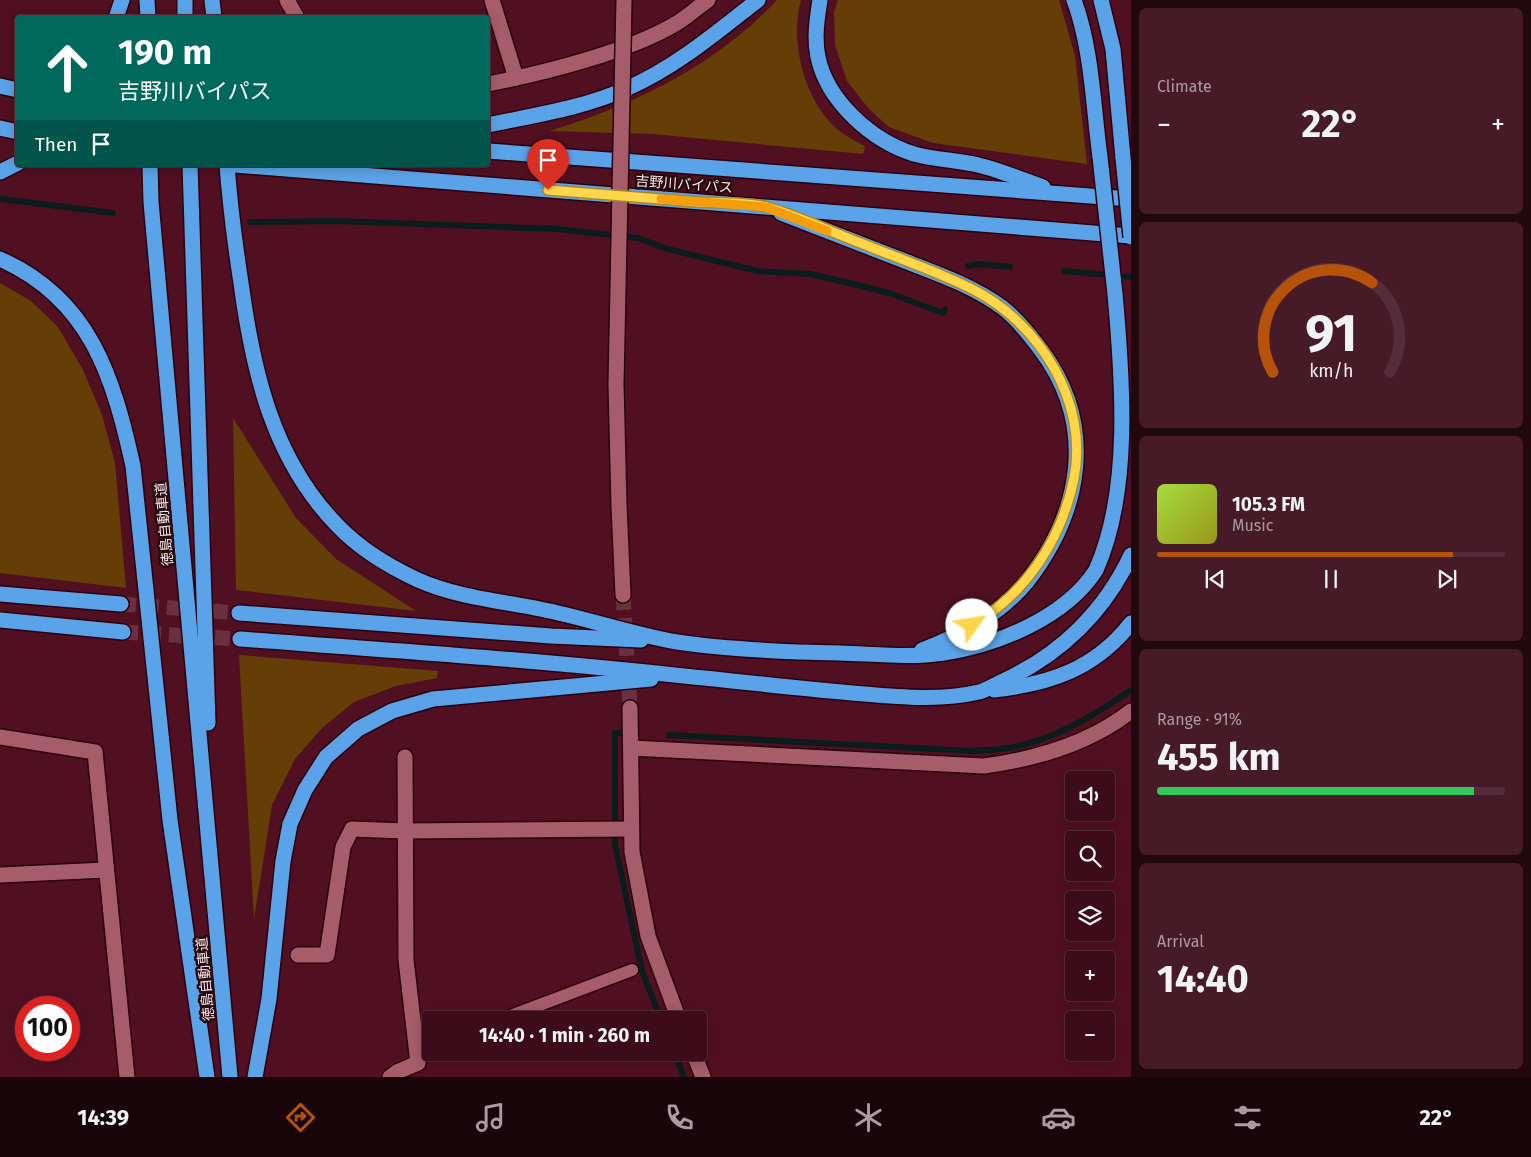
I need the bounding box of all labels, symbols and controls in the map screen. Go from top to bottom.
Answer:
text: 190 m [118,31,212,73]
icon: ahead [35,35,100,100]
text: Climate [1157,77,1212,96]
text: 吉野川バイパス [118,78,272,105]
text: 22° [1301,101,1361,147]
text: − [1157,108,1171,141]
text: + [1491,108,1505,141]
icon: arrive [87,130,115,158]
text: Then [35,133,77,156]
pin [527,139,569,190]
icon: arrive [534,146,562,174]
street label: 吉野川バイパス [635,173,733,196]
text: 91 [1305,302,1357,365]
text: km/h [1309,360,1353,382]
street label: 徳島自動車道 [152,481,177,567]
text: 105.3 FM [1232,493,1305,516]
text: Music [1232,516,1273,535]
icon: previous [1201,565,1229,593]
icon: pause [1317,565,1345,593]
icon: next [1433,565,1461,593]
position arrow [945,598,997,650]
text: Range · 91% [1157,710,1242,729]
text: 455 km [1157,734,1281,780]
map controls [1065,771,1115,1061]
button: sound [1065,771,1115,821]
button: search [1065,831,1115,881]
button: layers [1065,891,1115,941]
text: Arrival [1157,932,1204,951]
street label: 徳島自動車道 [193,936,218,1022]
button: + [1065,951,1115,1001]
text: 14:40 [1157,956,1249,1002]
speed limit sign: 100 [15,996,80,1061]
button: − [1065,1011,1115,1061]
text: 14:40 · 1 min · 260 m [479,1024,650,1047]
icon: directions [283,1100,318,1135]
icon: music [473,1100,508,1135]
icon: phone [662,1100,697,1135]
icon: climate [851,1100,886,1135]
icon: car [1041,1100,1076,1135]
icon: filters [1230,1100,1265,1135]
text: 14:39 [77,1104,129,1131]
text: 22° [1419,1104,1454,1131]

